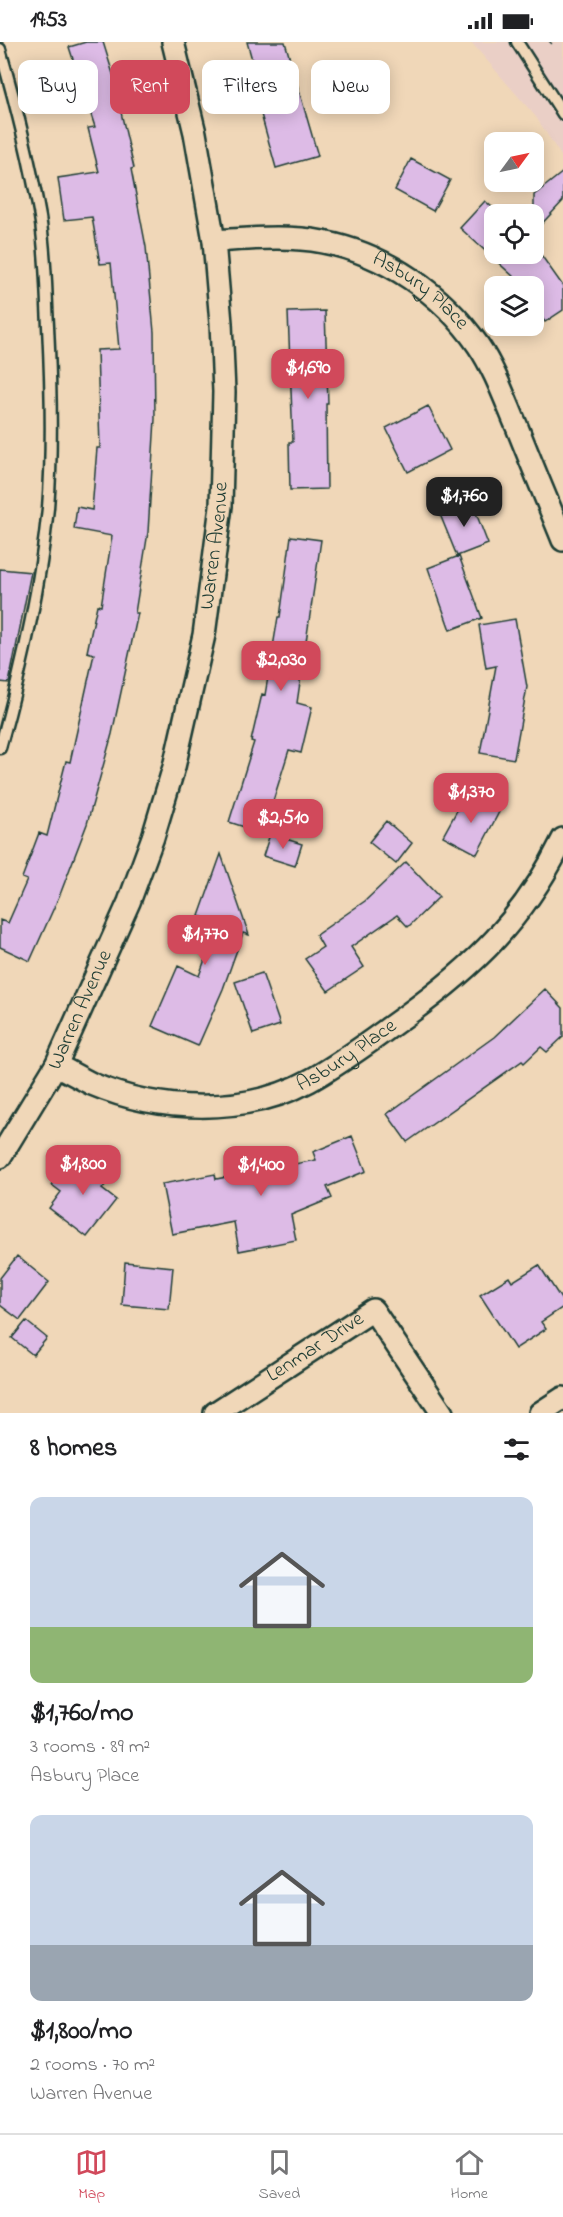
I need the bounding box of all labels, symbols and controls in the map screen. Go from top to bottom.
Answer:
text: 19:53 [30,5,67,37]
chip: Buy [18,60,98,114]
chip: Rent [110,60,190,114]
chip: Filters [202,60,299,114]
chip: New [311,60,390,114]
north arrow [484,132,544,192]
map controls [484,132,544,336]
button: locate [484,204,544,264]
street label: Asbury Place [367,245,476,337]
button: layers [484,276,544,336]
pin: $1,690 [259,349,357,400]
text: $1,690 [285,354,331,383]
pin: $1,760 [415,477,513,528]
street label: Warren Avenue [192,481,237,611]
text: $1,760 [440,482,488,511]
pin: $2,030 [232,641,330,692]
text: $2,030 [255,646,307,675]
pin: $1,370 [422,773,520,824]
text: $1,370 [447,778,495,807]
pin: $2,510 [234,799,332,850]
text: $2,510 [257,804,309,833]
pin: $1,770 [156,915,254,966]
text: $1,770 [181,920,229,949]
street label: Warren Avenue [41,945,121,1075]
street label: Asbury Place [292,1011,404,1100]
pin: $1,800 [34,1145,132,1196]
pin: $1,400 [212,1146,310,1197]
text: $1,800 [60,1150,106,1179]
text: $1,400 [237,1151,285,1180]
street label: Lenmar Drive [261,1304,371,1390]
text: 8 homes [30,1430,117,1468]
icon: filters [500,1433,533,1466]
icon: home [228,1536,336,1644]
text: $1,760/mo [30,1695,134,1733]
text: 3 rooms · 89 m² [30,1733,150,1762]
text: Asbury Place [30,1762,139,1791]
icon: home [228,1854,336,1962]
text: $1,800/mo [30,2013,132,2051]
text: 2 rooms · 70 m² [30,2051,155,2080]
text: Warren Avenue [30,2080,152,2109]
tab: Map [75,2146,108,2206]
tab: Saved [259,2146,300,2206]
tab: Home [451,2146,488,2206]

